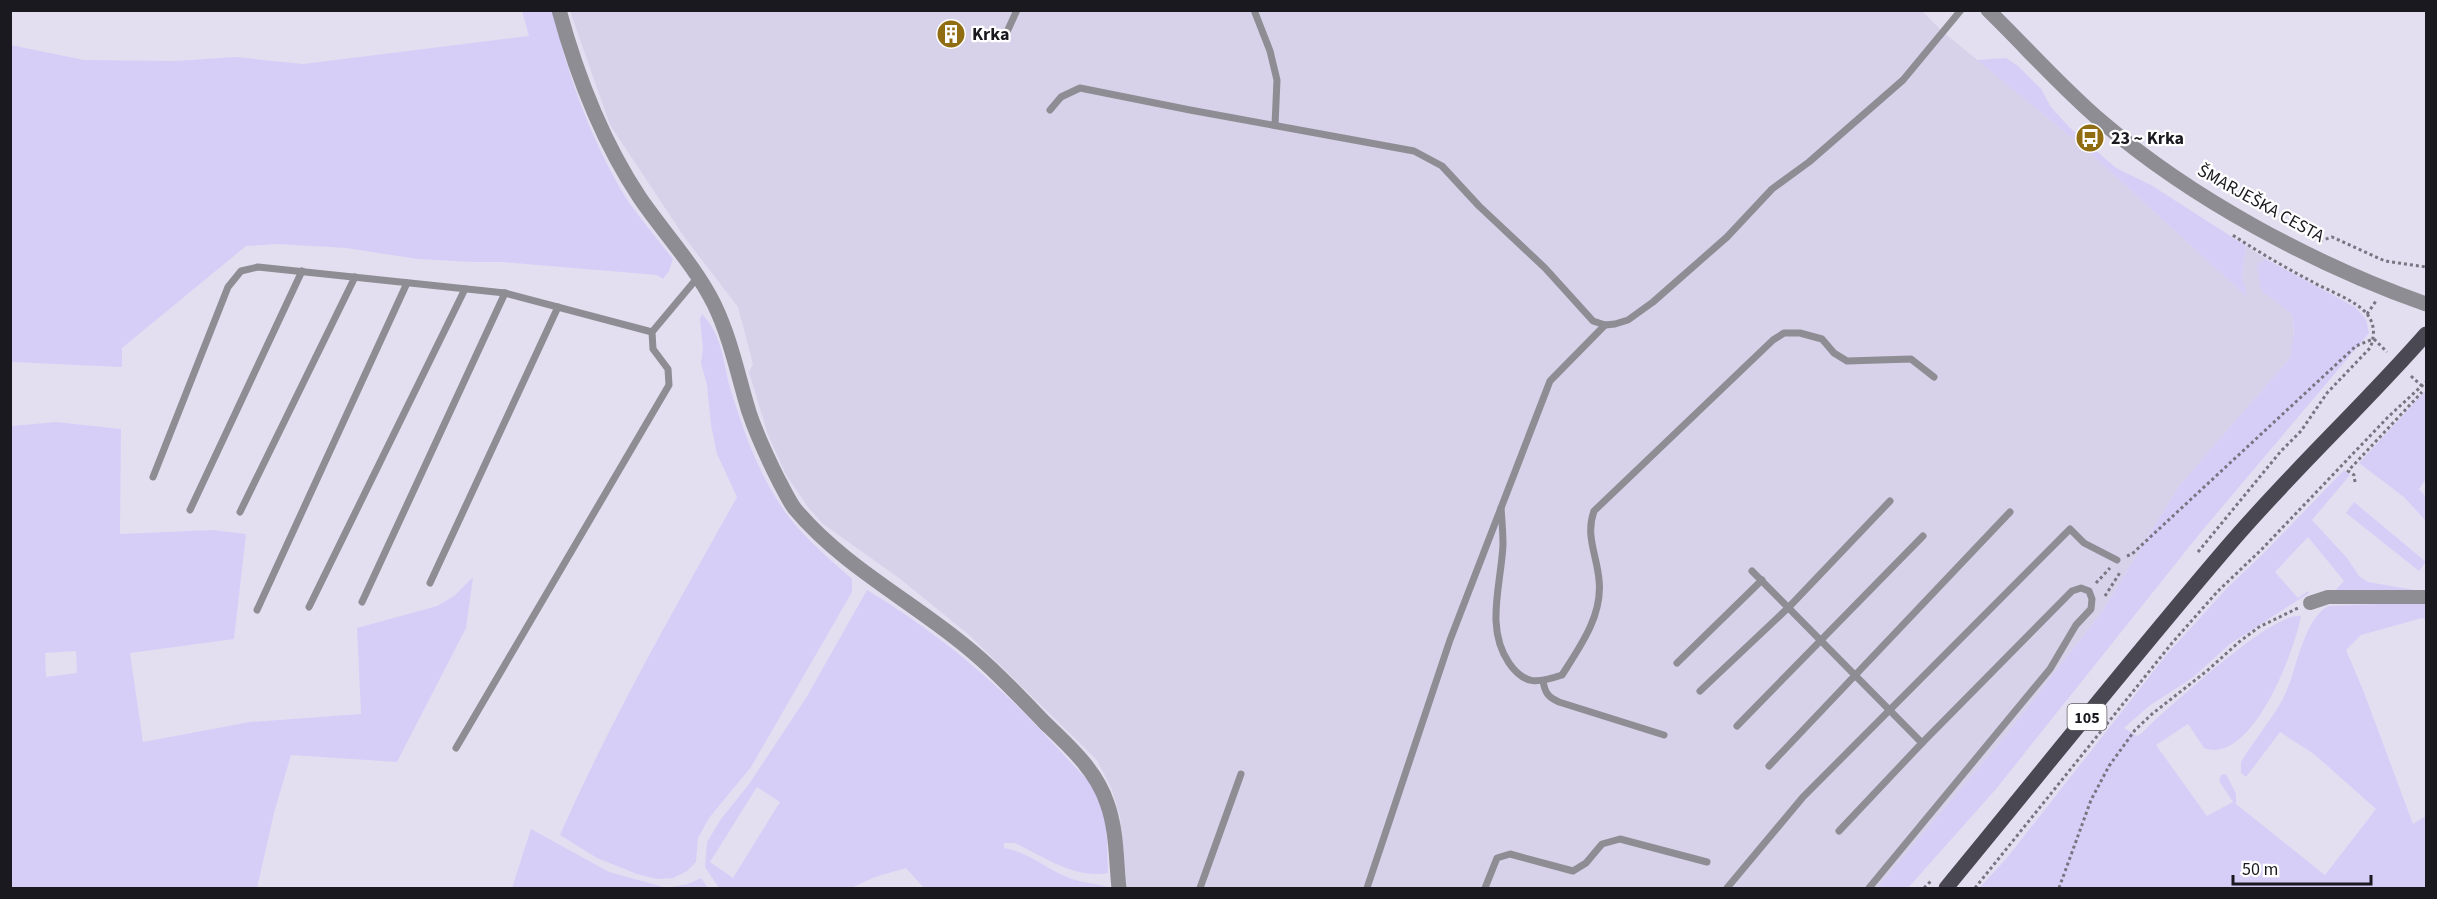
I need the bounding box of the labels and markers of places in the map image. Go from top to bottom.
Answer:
building icon: Krka [935,18,967,50]
place label: Krka [972,22,1009,47]
bus stop icon: 23 ~ Krka [2074,122,2106,154]
place label: 23 ~ Krka [2111,126,2184,151]

